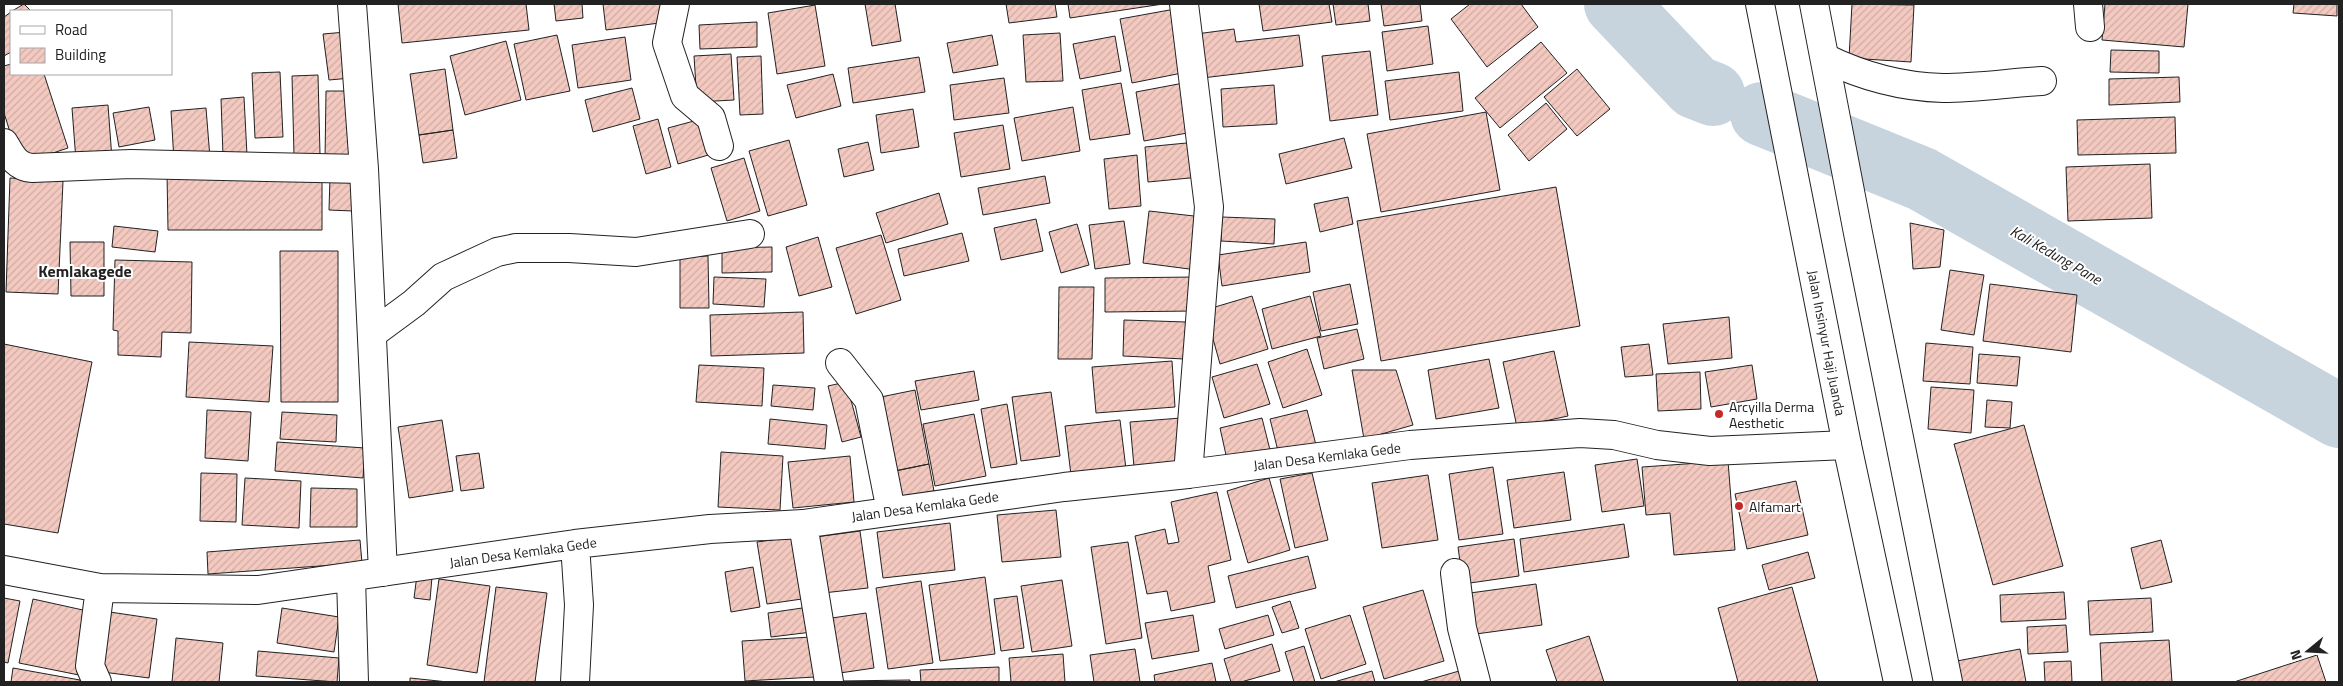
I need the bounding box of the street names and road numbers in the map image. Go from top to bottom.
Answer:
street label: Jalan Insinyur Haji Juanda [1803,268,1851,418]
street label: Jalan Desa Kemlaka Gede [1252,437,1402,475]
street label: Jalan Desa Kemlaka Gede [850,485,1000,527]
street label: Jalan Desa Kemlaka Gede [448,531,598,573]

